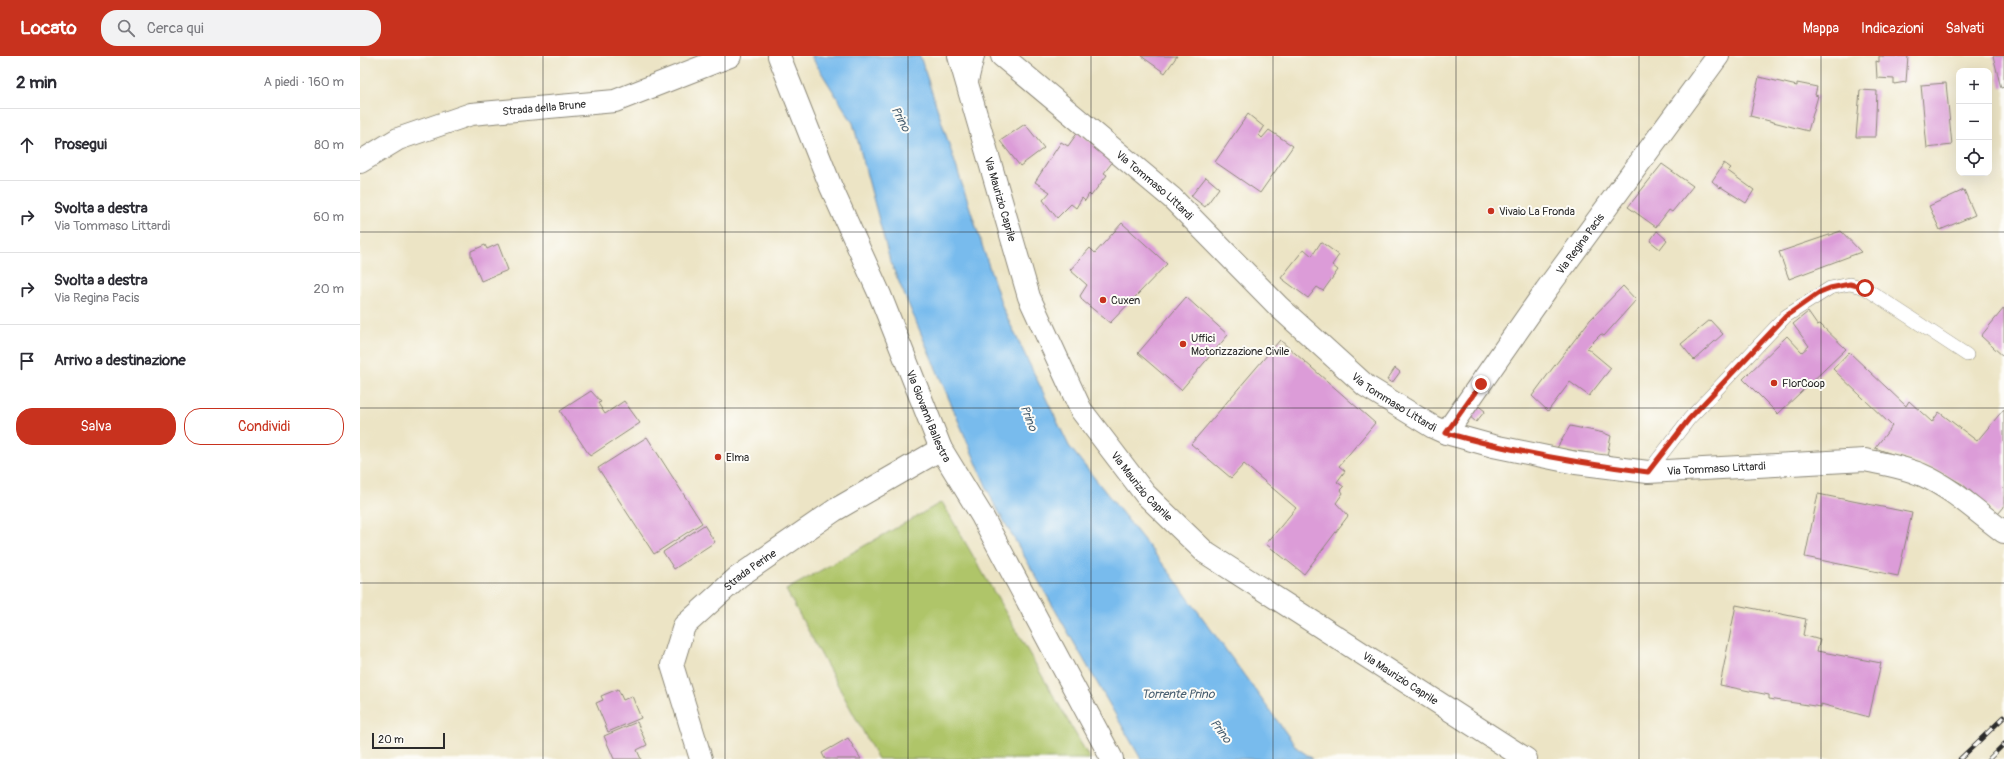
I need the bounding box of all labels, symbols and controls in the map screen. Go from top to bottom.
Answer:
search box [101,10,381,46]
text: Locato [20,16,77,40]
icon: search [115,17,137,39]
text: Cerca qui [147,19,204,38]
text: Mappa [1803,20,1839,37]
text: Indicazioni [1861,20,1923,37]
text: Salvati [1945,20,1984,37]
map controls [1956,68,1992,176]
button: + [1956,68,1992,104]
text: 2 min [16,72,57,93]
text: A piedi · 160 m [263,74,344,90]
street label: Strada della Brune [502,98,587,118]
water label: Prino [888,104,914,136]
button: − [1956,104,1992,140]
icon: ahead [16,134,38,156]
text: Prosegui [54,135,107,154]
text: 80 m [314,137,344,153]
button: locate [1956,140,1992,176]
street label: Via Tommaso Littardi [1113,148,1196,223]
street label: Via Maurizio Caprile [982,155,1019,244]
text: Svolta a destra [54,199,148,218]
place label: Vivaio La Fronda [1499,205,1575,218]
icon: right [16,206,38,228]
marker: Vivaio La Fronda [1486,206,1496,216]
text: 60 m [313,209,344,225]
street label: Via Regina Pacis [1554,211,1607,277]
text: Via Tommaso Littardi [54,218,170,234]
text: Svolta a destra [54,271,148,290]
icon: right [16,278,38,300]
route start [1856,279,1874,297]
text: 20 m [313,281,344,297]
text: Via Regina Pacis [54,290,139,306]
place label: Cuxen [1111,294,1140,307]
marker: Cuxen [1098,295,1108,305]
place label: Uffici Motorizzazione Civile [1191,332,1290,358]
marker: Uffici Motorizzazione Civile [1178,339,1188,349]
icon: arrive [16,350,38,372]
text: Arrivo a destinazione [54,351,186,370]
street label: Via Giovanni Ballestra [903,368,953,465]
street label: Via Tommaso Littardi [1349,370,1438,435]
route end [1472,375,1490,393]
place label: FlorCoop [1782,377,1825,390]
marker: FlorCoop [1769,378,1779,388]
water label: Prino [1017,403,1041,435]
button: Salva [16,408,176,445]
button: Condividi [184,408,344,445]
street label: Via Maurizio Caprile [1108,449,1175,524]
place label: Elma [726,451,749,464]
marker: Elma [713,452,723,462]
street label: Via Tommaso Littardi [1667,460,1766,478]
street label: Strada Perine [721,546,779,594]
street label: Via Maurizio Caprile [1360,649,1441,708]
water label: Torrente Prino [1142,687,1216,702]
water label: Prino [1207,716,1235,747]
scale bar [372,731,445,750]
text: 20 m [378,733,404,746]

